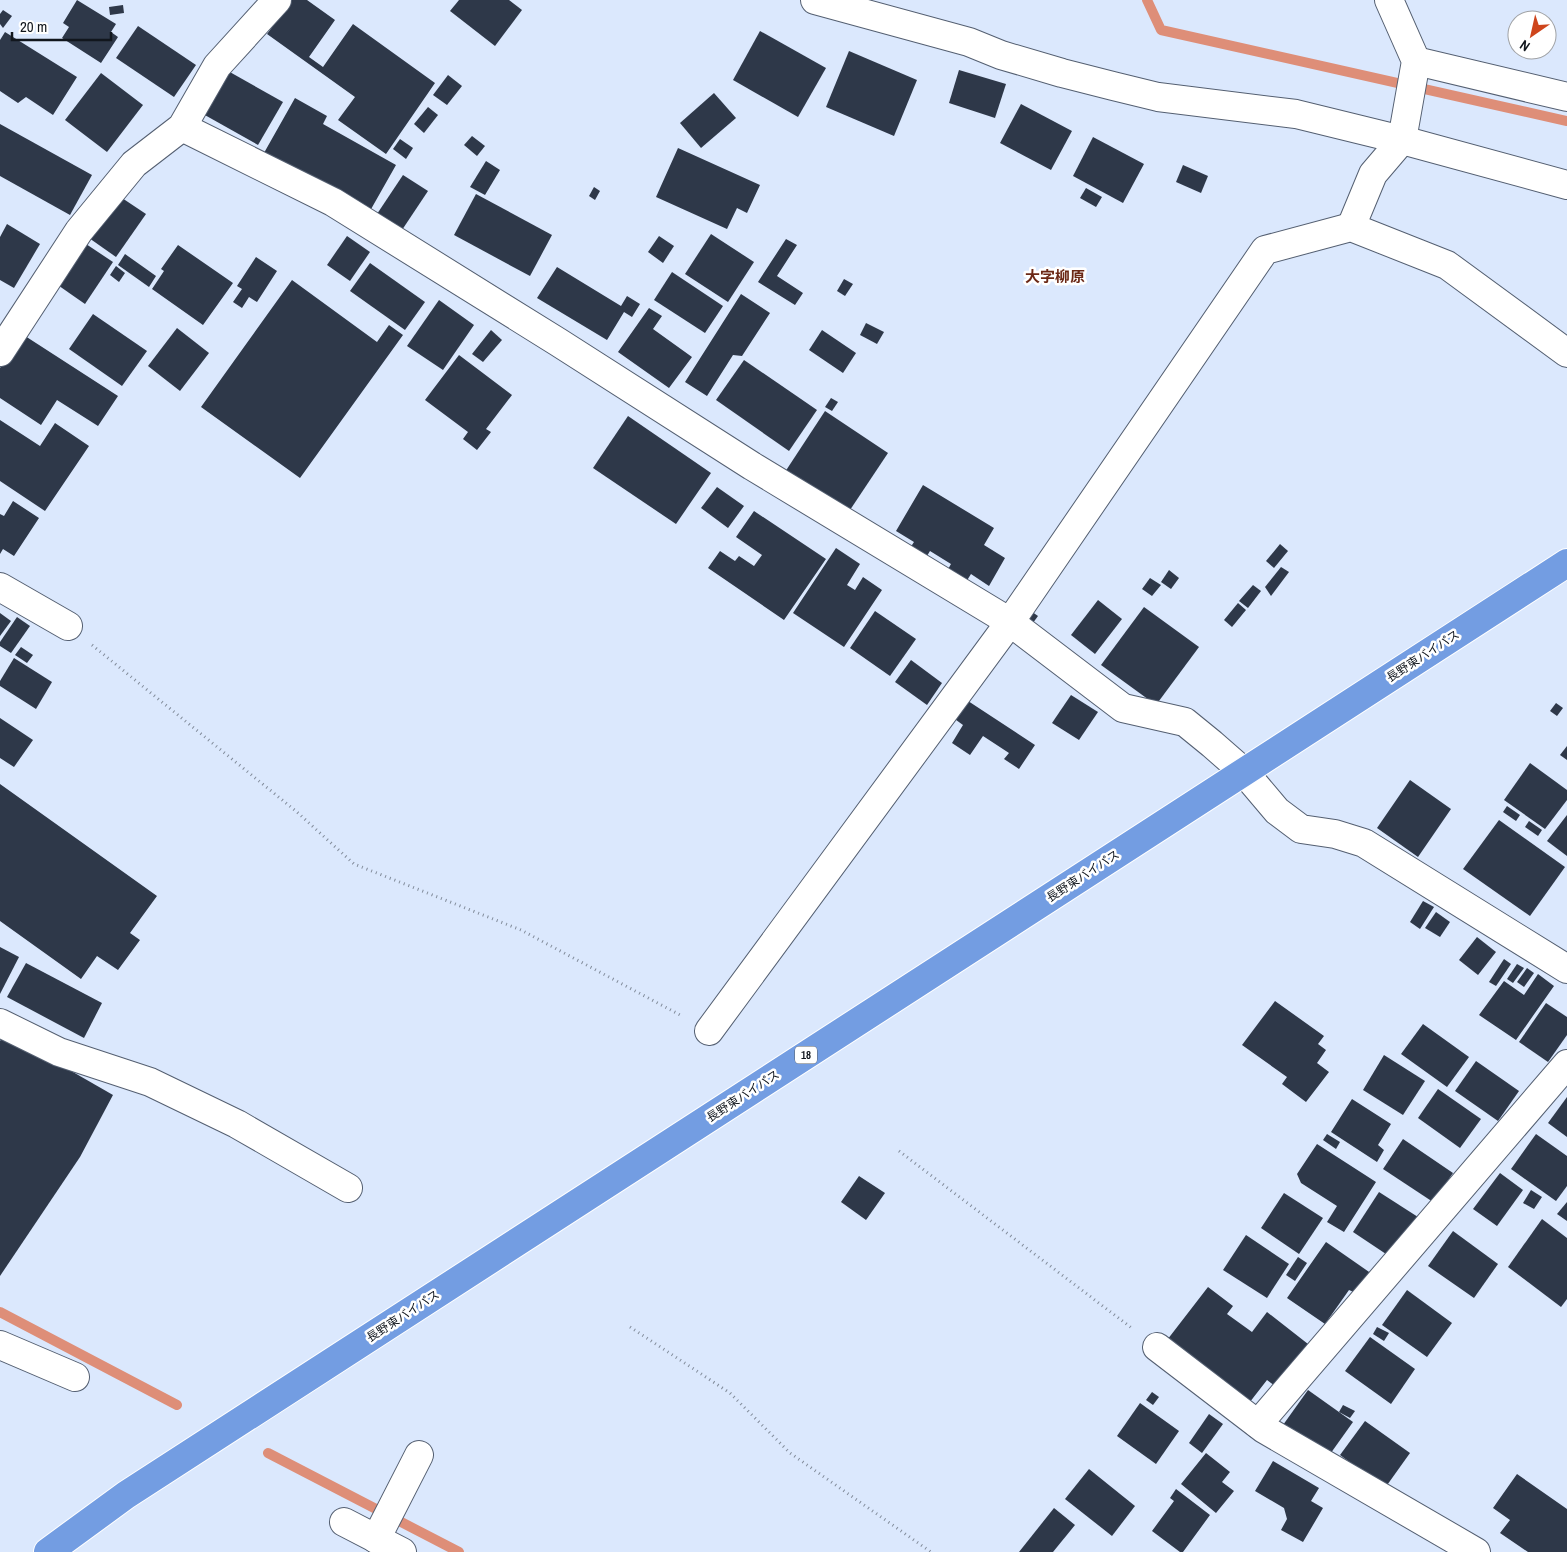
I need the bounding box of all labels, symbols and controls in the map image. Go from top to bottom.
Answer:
scale bar [12,10,111,42]
north arrow [1507,10,1557,60]
text: 20 m [20,16,47,37]
text: N [1516,36,1533,56]
district label: 大字柳原 [1025,266,1085,287]
street label: 長野東バイパス [1384,626,1462,686]
street label: 長野東バイパス [1044,846,1122,906]
road number: 18 [795,1046,817,1064]
street label: 長野東バイパス [704,1066,782,1126]
street label: 長野東バイパス [364,1286,442,1346]

